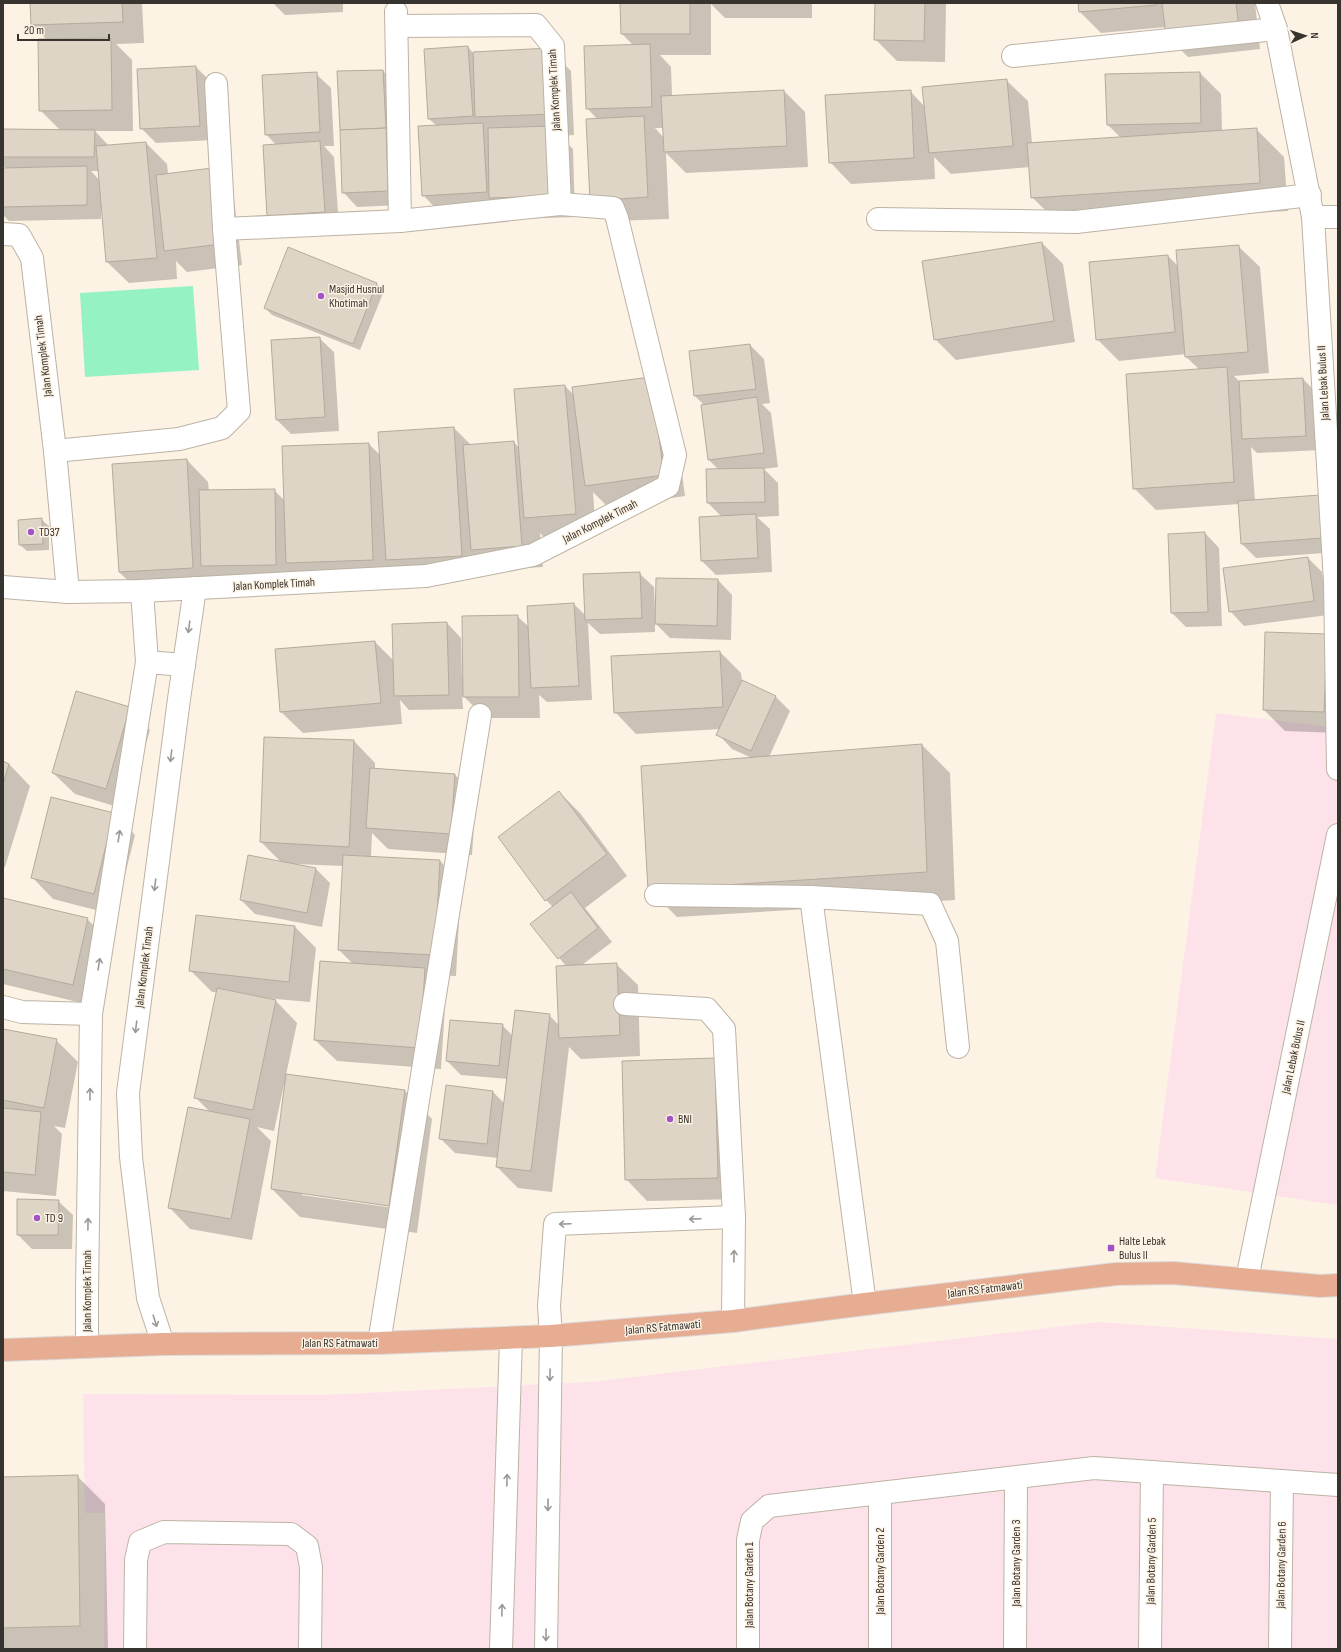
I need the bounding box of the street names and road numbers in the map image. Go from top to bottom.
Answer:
street label: Jalan Komplek Timah [545,49,564,132]
street label: Jalan Komplek Timah [31,314,56,399]
street label: Jalan Lebak Bulus II [1314,345,1333,422]
street label: Jalan Komplek Timah [559,496,640,547]
street label: Jalan Komplek Timah [232,575,315,594]
street label: Jalan Komplek Timah [132,925,157,1010]
street label: Jalan Lebak Bulus II [1278,1019,1309,1096]
street label: Jalan Komplek Timah [80,1250,95,1333]
street label: Jalan RS Fatmawati [946,1277,1023,1302]
street label: Jalan RS Fatmawati [624,1317,701,1338]
street label: Jalan RS Fatmawati [301,1336,378,1351]
street label: Jalan Botany Garden 5 [1143,1517,1160,1605]
street label: Jalan Botany Garden 3 [1009,1520,1024,1607]
street label: Jalan Botany Garden 6 [1273,1521,1290,1610]
street label: Jalan Botany Garden 2 [873,1528,888,1615]
street label: Jalan Botany Garden 1 [742,1541,757,1629]

